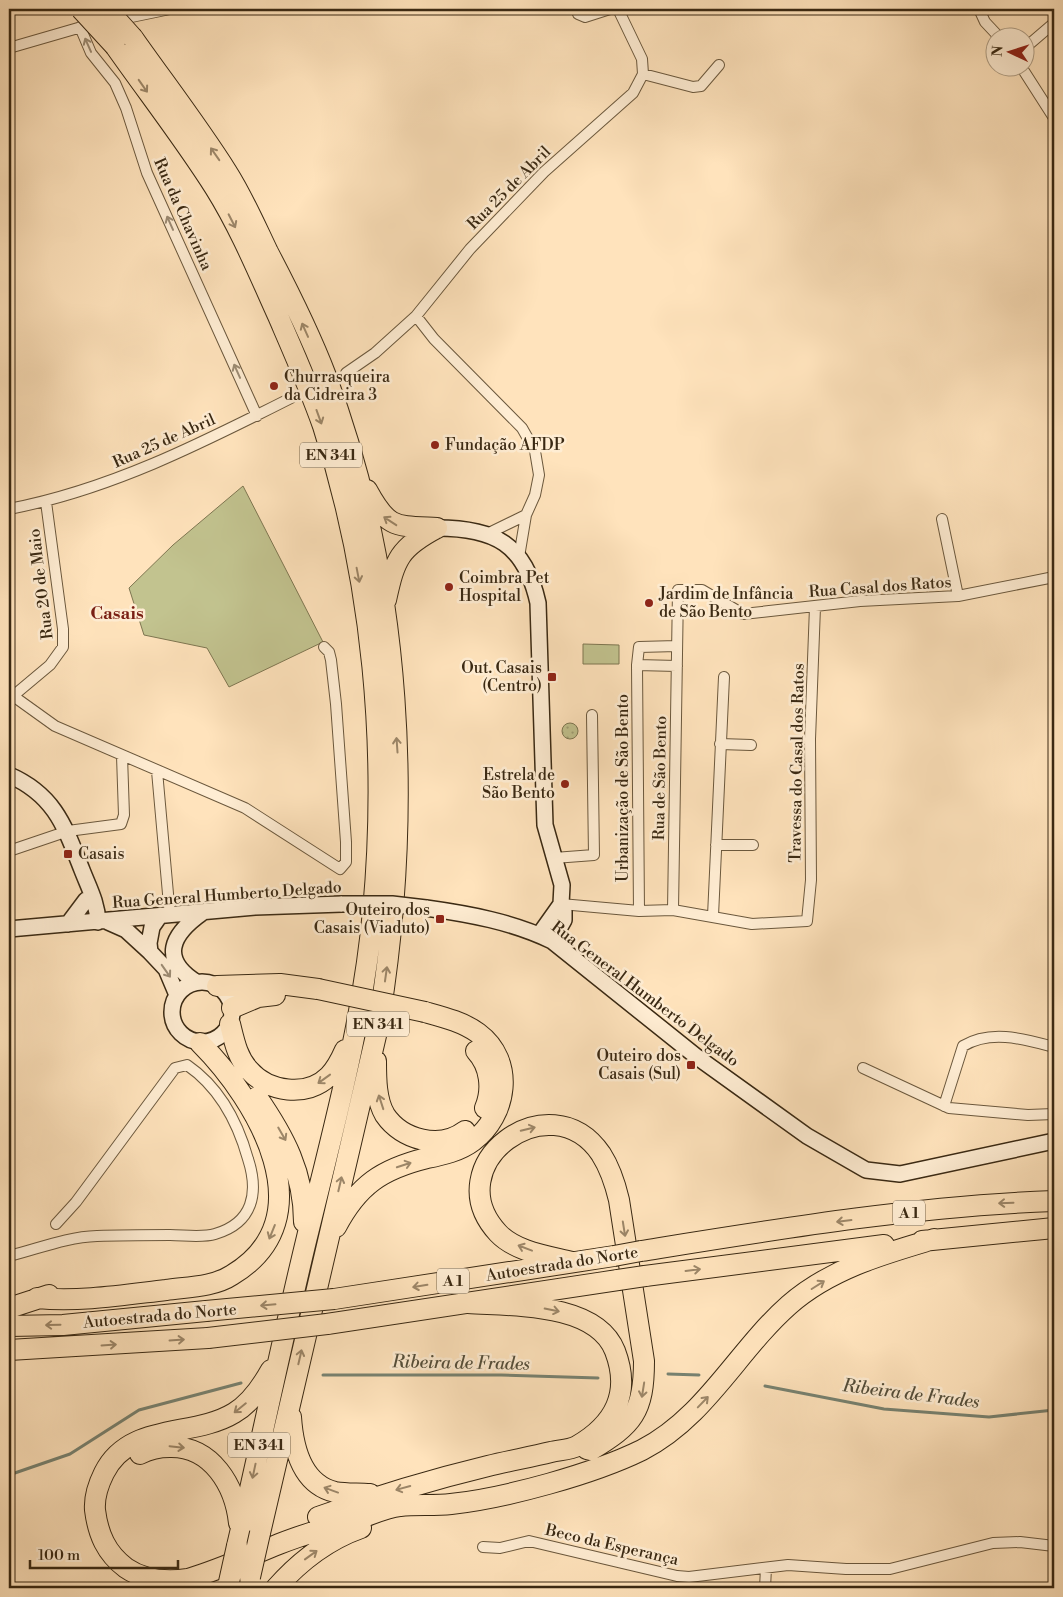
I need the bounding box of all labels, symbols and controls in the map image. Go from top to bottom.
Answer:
north arrow [986,28,1036,78]
one-way arrow [82,38,92,53]
text: N [989,45,1007,57]
one-way arrow [138,79,148,93]
street label: Rua 25 de Abril [463,142,555,234]
one-way arrow [210,148,220,162]
street label: Rua da Chavinha [149,155,217,274]
one-way arrow [228,213,237,228]
one-way arrow [164,216,174,231]
one-way arrow [300,323,309,338]
one-way arrow [231,364,241,379]
place label: Churrasqueira da Cidreira 3 [284,367,391,405]
marker: Churrasqueira da Cidreira 3 [268,380,280,392]
street label: Rua 25 de Abril [110,409,219,473]
one-way arrow [315,409,325,425]
place label: Fundação AFDP [445,435,565,455]
marker: Fundação AFDP [429,439,441,451]
road number: EN 341 [300,442,362,468]
one-way arrow [383,515,397,526]
street label: Rua 20 de Maio [24,527,58,641]
one-way arrow [354,567,363,583]
place label: Coimbra Pet Hospital [459,568,550,606]
street label: Rua Casal dos Ratos [808,572,952,602]
marker: Coimbra Pet Hospital [443,581,455,593]
place label: Jardim de Infância de São Bento [658,584,794,622]
marker: Jardim de Infância de São Bento [643,597,655,609]
district label: Casais [90,602,144,625]
place label: Out. Casais (Centro) [461,658,542,696]
street label: Travessa do Casal dos Ratos [785,663,809,863]
marker: Out. Casais (Centro) [546,671,558,683]
street label: Urbanização de São Bento [613,694,633,882]
street label: Rua de São Bento [649,715,671,841]
one-way arrow [392,738,401,754]
place label: Estrela de São Bento [482,765,555,803]
marker: Estrela de São Bento [559,778,571,790]
place label: Casais [78,844,124,864]
marker: Casais [62,848,74,860]
street label: Rua General Humberto Delgado [112,877,342,913]
place label: Outeiro dos Casais (Viaduto) [314,900,430,938]
marker: Outeiro dos Casais (Viaduto) [434,913,446,925]
street label: Rua General Humberto Delgado [547,917,743,1071]
one-way arrow [161,963,171,977]
one-way arrow [382,966,392,982]
road number: EN 341 [347,1012,409,1036]
place label: Outeiro dos Casais (Sul) [596,1046,681,1084]
marker: Outeiro dos Casais (Sul) [685,1059,697,1071]
one-way arrow [317,1074,331,1084]
one-way arrow [375,1095,385,1111]
one-way arrow [519,1124,535,1133]
one-way arrow [277,1126,287,1141]
one-way arrow [395,1159,411,1169]
one-way arrow [336,1176,345,1192]
one-way arrow [998,1198,1014,1207]
road number: A 1 [893,1200,925,1226]
one-way arrow [836,1216,852,1226]
one-way arrow [619,1221,629,1237]
one-way arrow [267,1224,277,1239]
street label: Autoestrada do Norte [483,1242,640,1286]
one-way arrow [518,1243,533,1253]
one-way arrow [685,1265,701,1275]
road number: A 1 [437,1268,469,1294]
one-way arrow [810,1279,824,1289]
one-way arrow [412,1281,428,1291]
street label: Autoestrada do Norte [82,1299,237,1333]
one-way arrow [260,1301,276,1310]
one-way arrow [543,1305,559,1315]
one-way arrow [45,1321,61,1330]
one-way arrow [169,1336,185,1345]
one-way arrow [101,1340,117,1349]
one-way arrow [296,1350,306,1366]
water label: Ribeira de Frades [391,1350,530,1376]
water label: Ribeira de Frades [840,1374,981,1414]
one-way arrow [637,1382,647,1398]
one-way arrow [697,1396,709,1409]
one-way arrow [234,1402,247,1413]
road number: EN 341 [228,1432,290,1458]
one-way arrow [169,1443,185,1452]
one-way arrow [249,1462,258,1478]
one-way arrow [323,1484,339,1494]
one-way arrow [395,1484,411,1494]
street label: Beco da Esperança [542,1520,681,1570]
scale bar [30,1537,178,1569]
text: 100 m [38,1546,80,1565]
one-way arrow [304,1550,318,1560]

